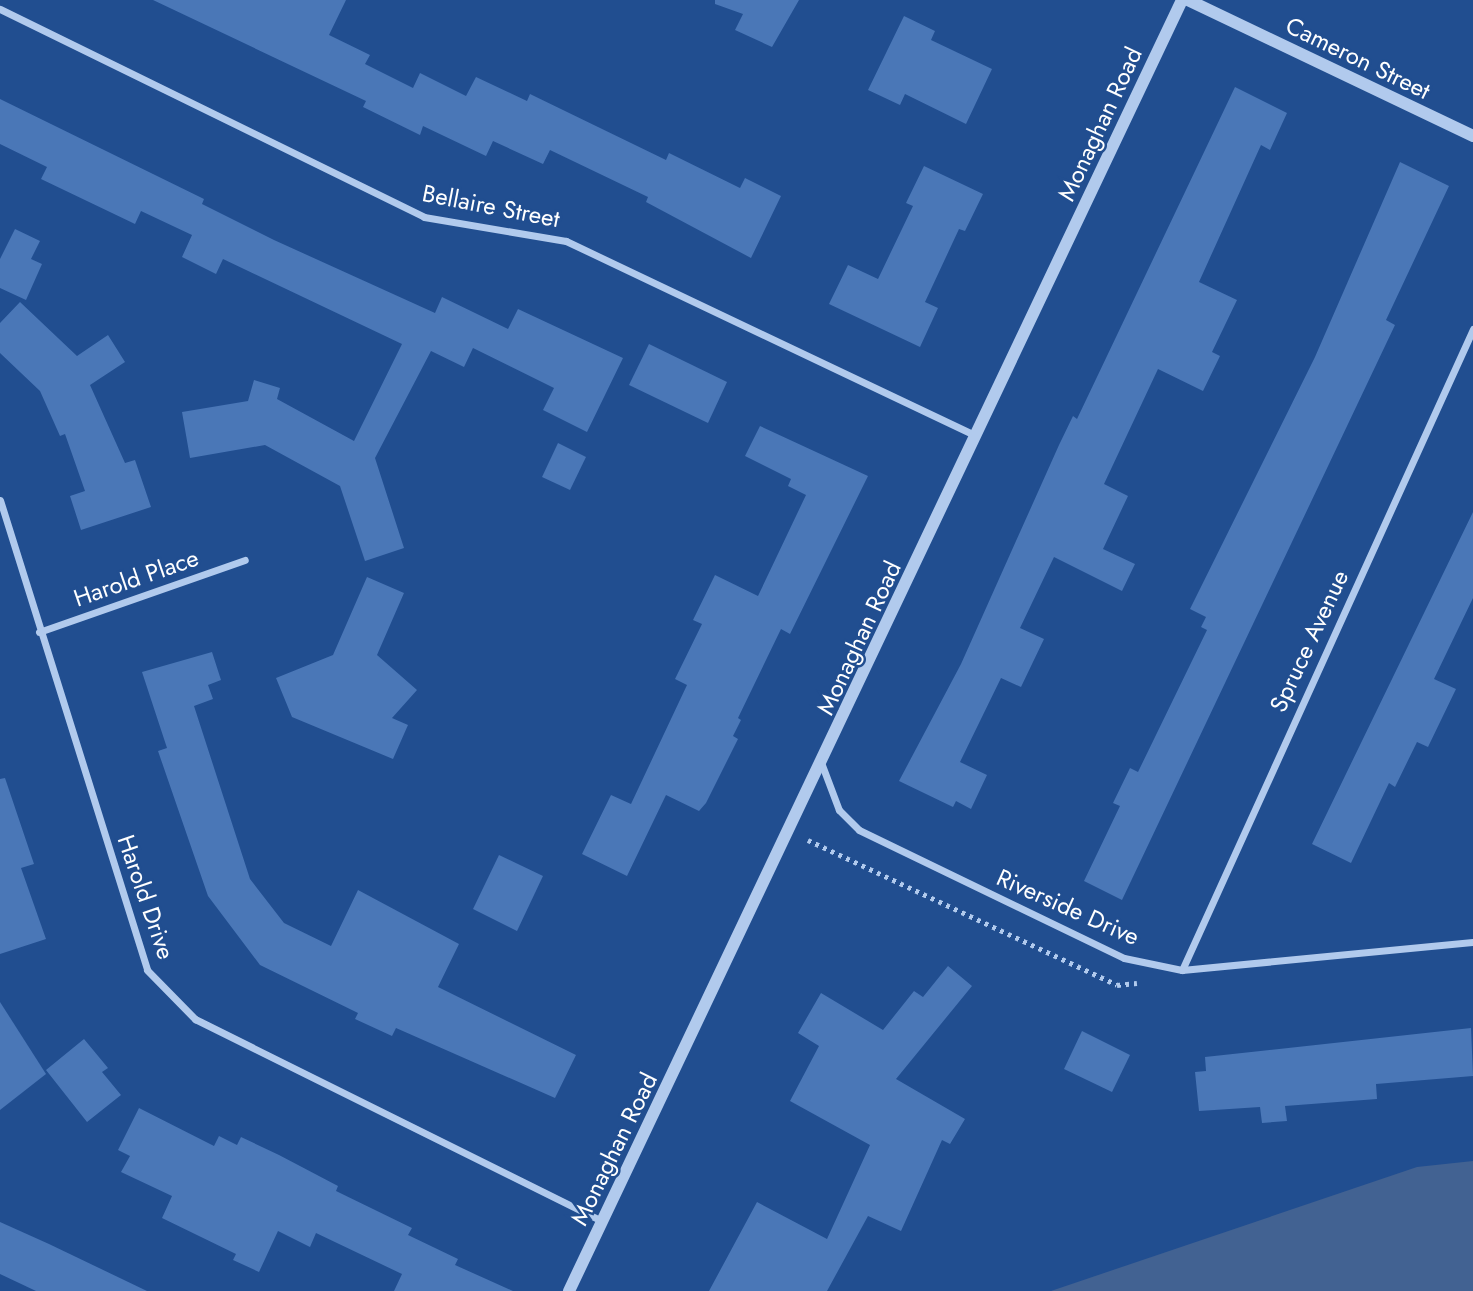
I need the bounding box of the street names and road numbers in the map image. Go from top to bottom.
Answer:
street label: Cameron Street [1281,11,1435,105]
street label: Monaghan Road [1052,43,1148,205]
street label: Bellaire Street [420,179,562,233]
street label: Harold Place [70,543,202,613]
street label: Monaghan Road [811,557,907,719]
street label: Spruce Avenue [1264,565,1354,717]
street label: Harold Drive [111,831,181,963]
street label: Riverside Drive [992,863,1144,951]
street label: Monaghan Road [565,1068,663,1230]

